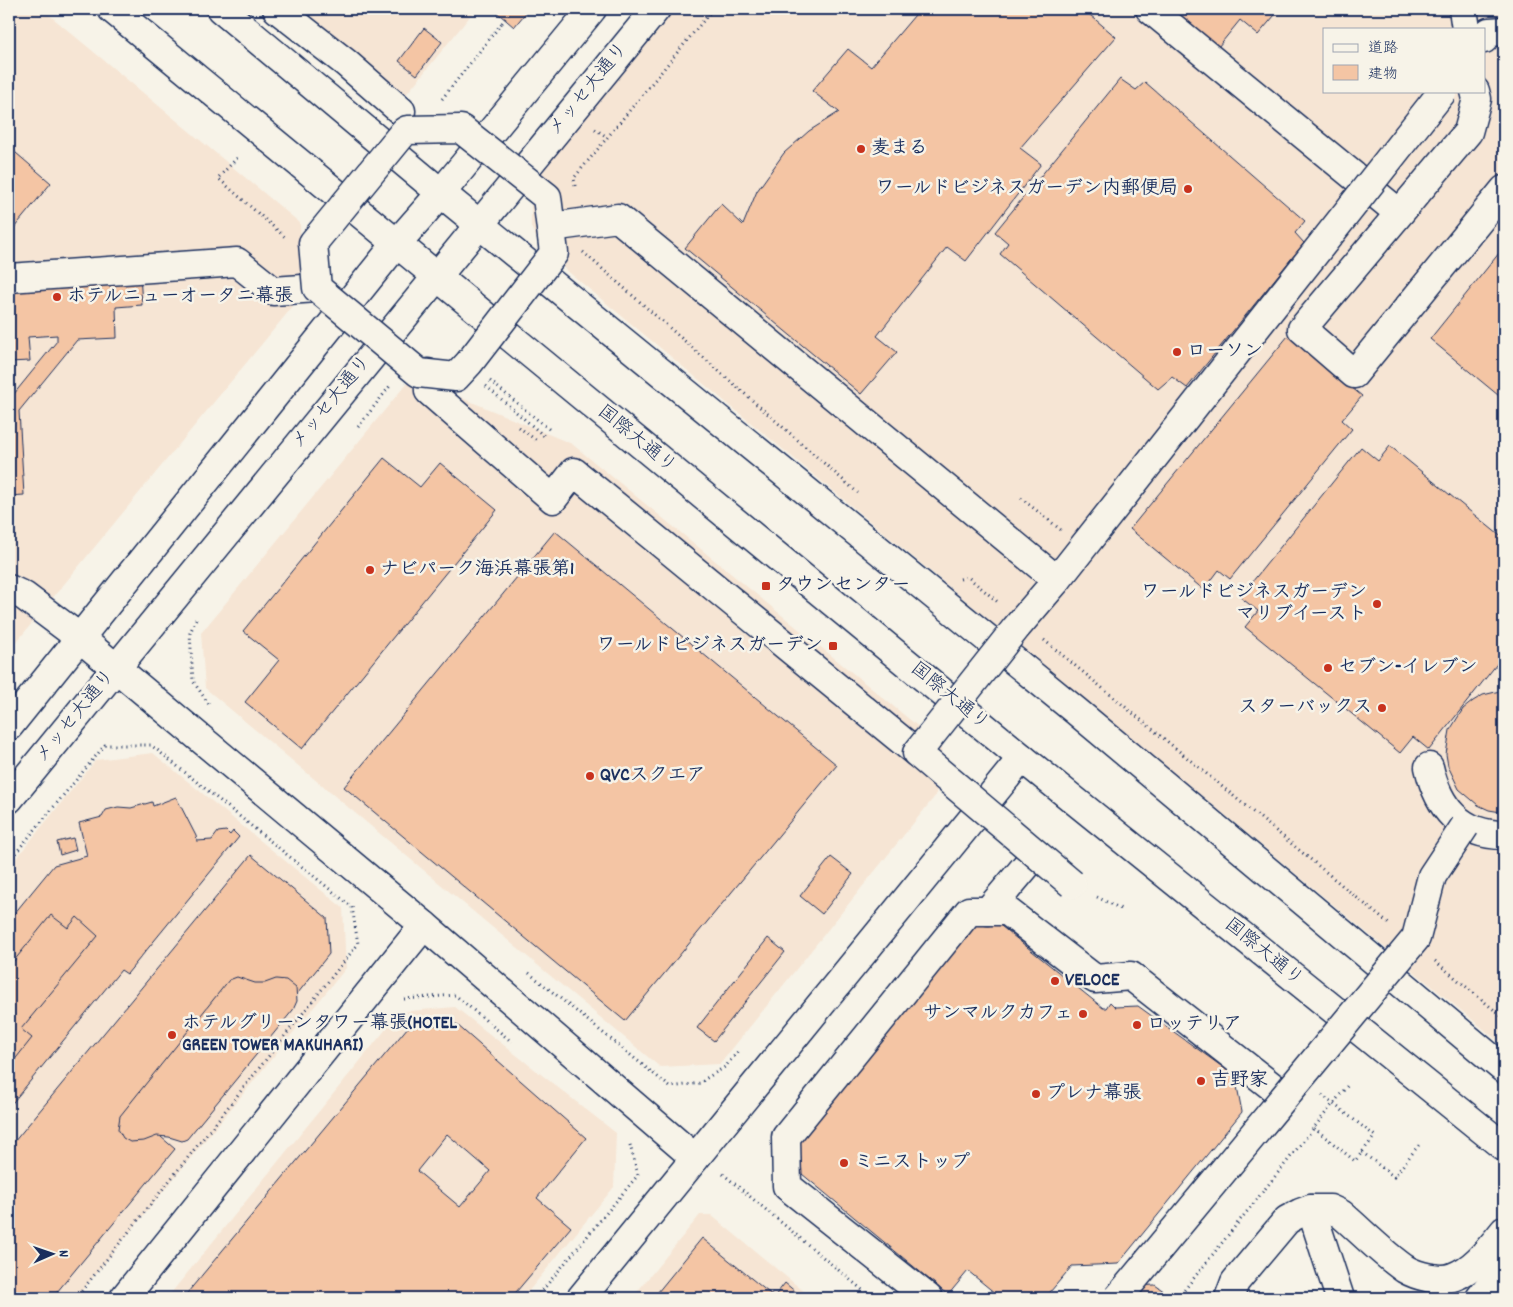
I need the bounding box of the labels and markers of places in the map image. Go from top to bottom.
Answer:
place label: 麦まる [871,136,928,163]
marker: 麦まる [855,143,867,155]
place label: ワールドビジネスガーデン内郵便局 [876,176,1178,203]
marker: ワールドビジネスガーデン内郵便局 [1182,183,1194,195]
place label: ホテルニューオータニ幕張 [67,284,293,311]
marker: ホテルニューオータニ幕張 [51,291,63,303]
place label: ローソン [1187,339,1263,366]
marker: ローソン [1171,346,1183,358]
place label: ナビパーク海浜幕張第1 [380,557,574,584]
marker: ナビパーク海浜幕張第1 [364,564,376,576]
place label: タウンセンター [776,573,910,600]
marker: タウンセンター [760,580,772,592]
place label: ワールドビジネスガーデン マリブイースト [1141,580,1367,629]
marker: ワールドビジネスガーデン マリブイースト [1371,598,1383,610]
place label: ワールドビジネスガーデン [597,633,823,660]
marker: ワールドビジネスガーデン [827,640,839,652]
place label: セブン-イレブン [1338,655,1478,682]
marker: セブン-イレブン [1322,662,1334,674]
place label: スターバックス [1239,695,1372,722]
marker: スターバックス [1376,702,1388,714]
place label: QVCスクエア [600,763,706,790]
marker: QVCスクエア [584,770,596,782]
place label: VELOCE [1065,968,1120,995]
marker: VELOCE [1049,975,1061,987]
place label: サンマルクカフェ [923,1001,1073,1028]
marker: サンマルクカフェ [1077,1008,1089,1020]
place label: ホテルグリーンタワー幕張(HOTEL GREEN TOWER MAKUHARI) [182,1011,457,1060]
place label: ロッテリア [1147,1012,1242,1039]
marker: ロッテリア [1131,1019,1143,1031]
marker: ホテルグリーンタワー幕張(HOTEL GREEN TOWER MAKUHARI) [166,1029,178,1041]
place label: 吉野家 [1211,1068,1268,1095]
marker: 吉野家 [1195,1075,1207,1087]
place label: プレナ幕張 [1046,1081,1141,1108]
marker: プレナ幕張 [1030,1088,1042,1100]
place label: ミニストップ [854,1150,970,1177]
marker: ミニストップ [838,1157,850,1169]

